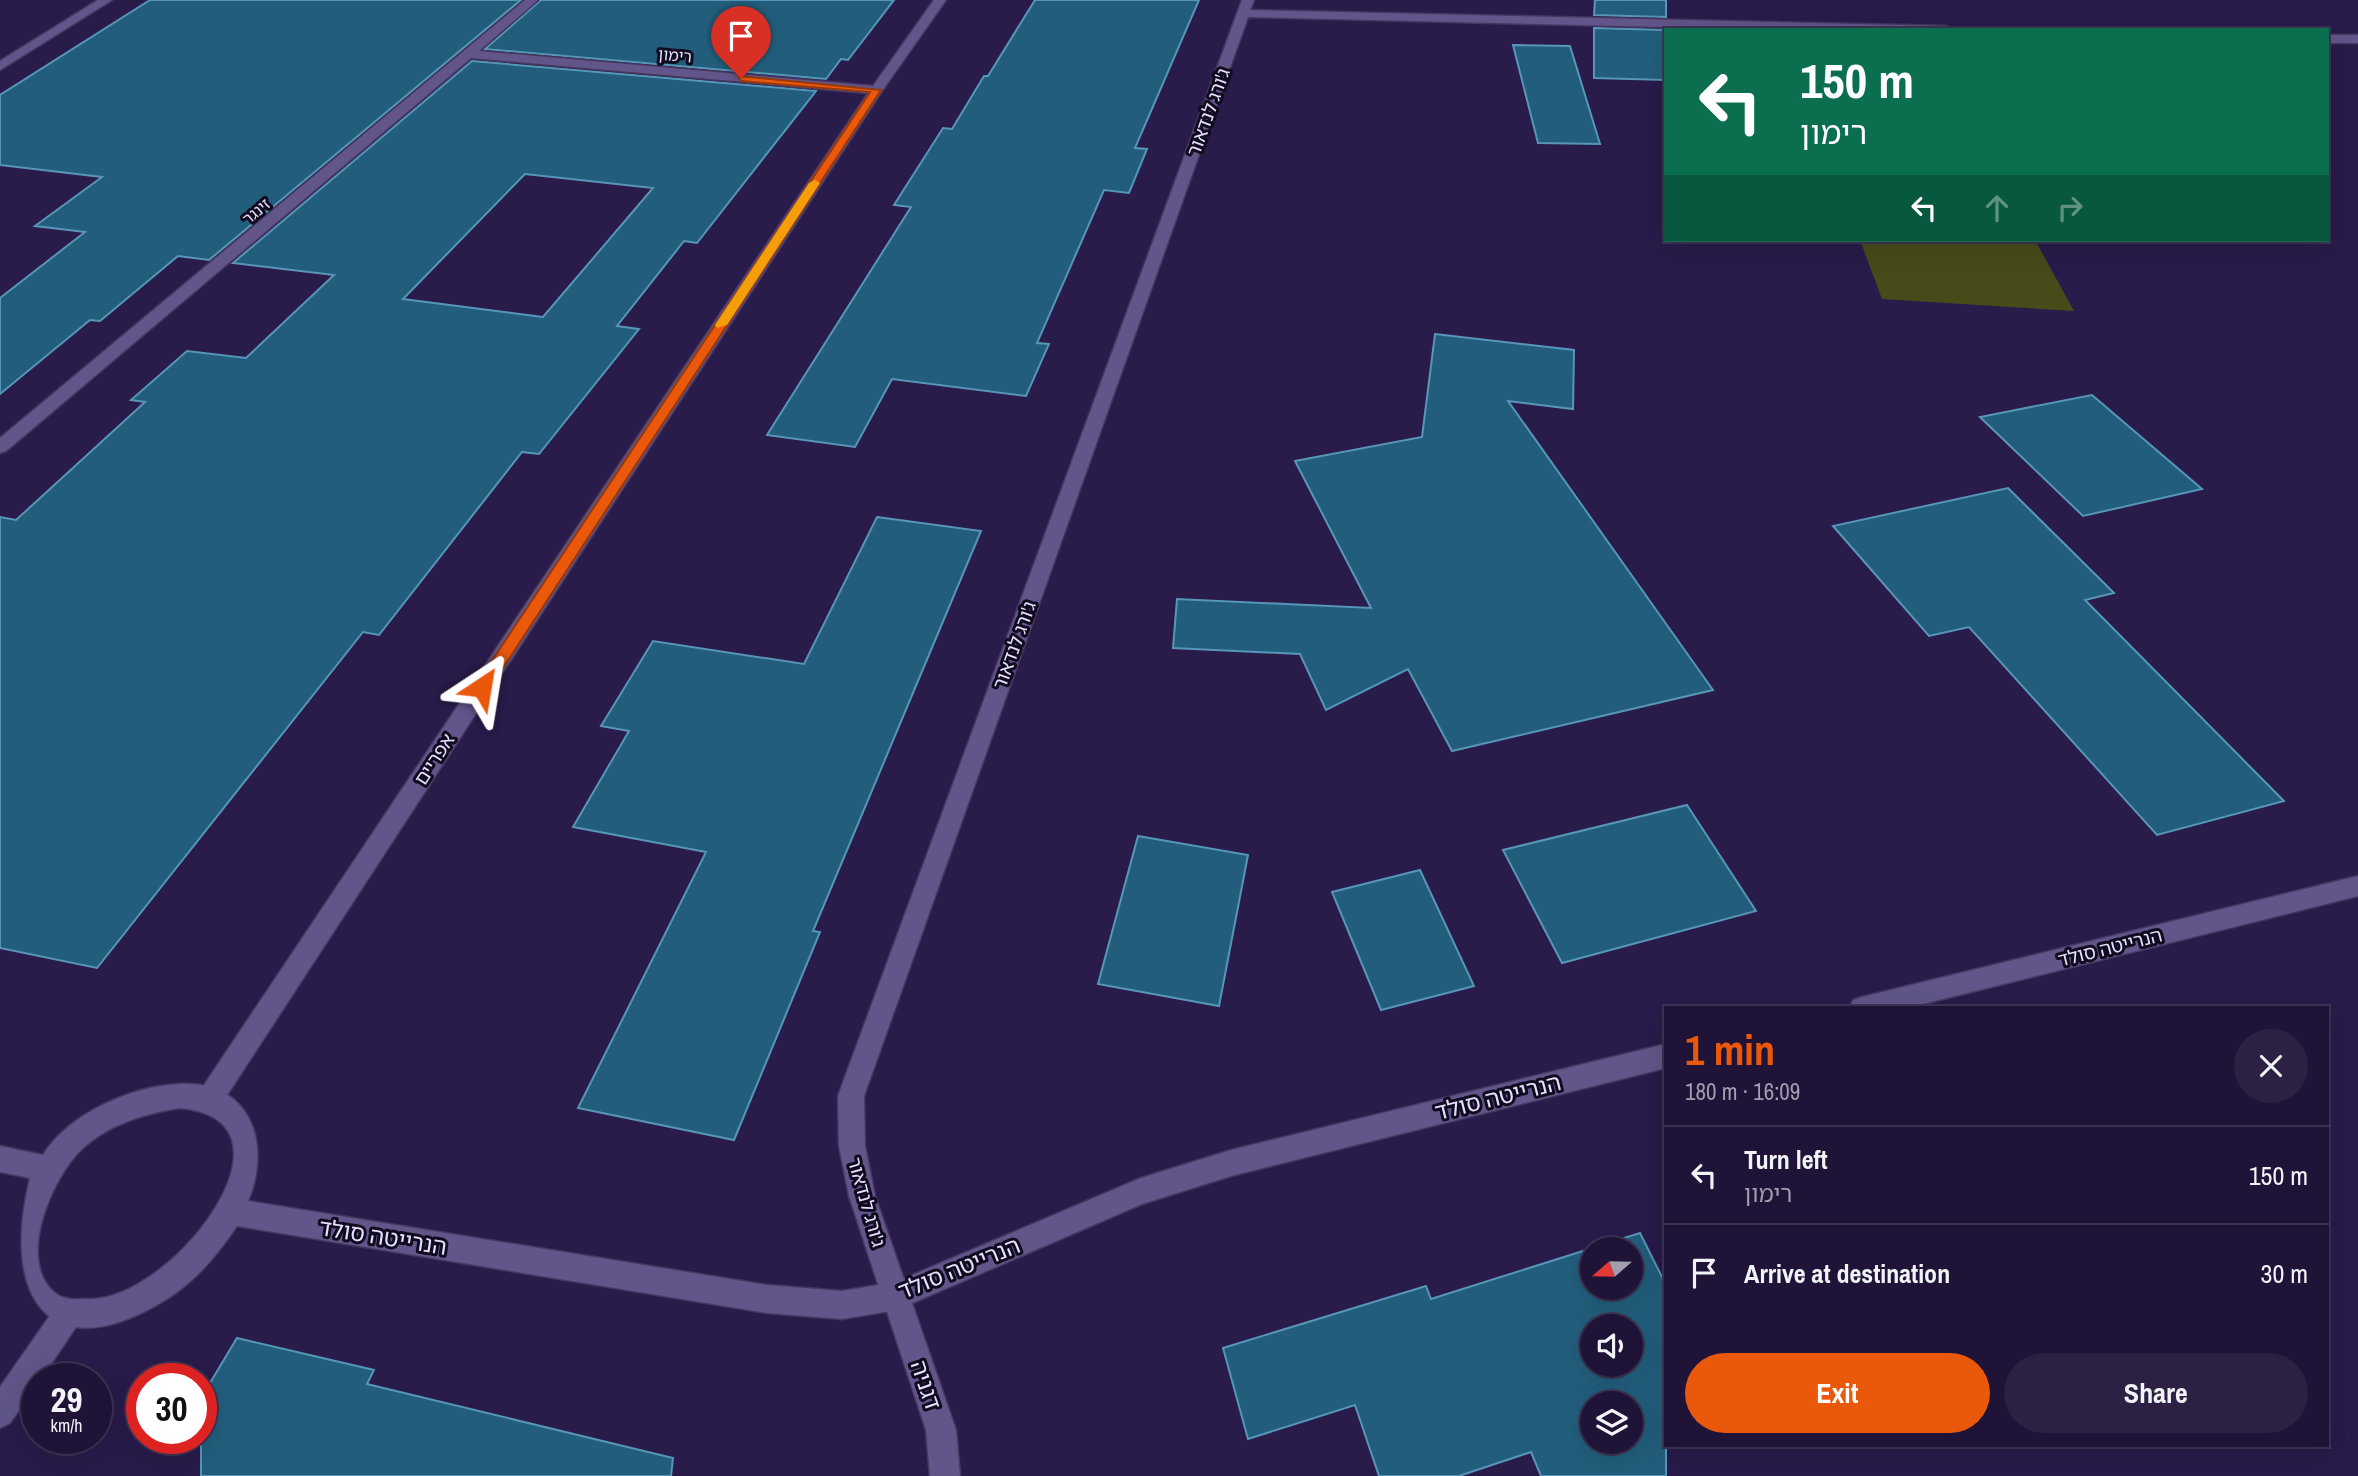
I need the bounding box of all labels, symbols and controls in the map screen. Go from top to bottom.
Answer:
pin [711,6,771,78]
icon: arrive [722,17,760,55]
street label: רימון [657,43,693,67]
text: 150 m [1800,47,1914,113]
icon: left [1685,56,1776,147]
street label: ג'ורג לנדאור [1180,64,1236,160]
text: רימון [1800,111,1867,154]
icon: left [1905,189,1943,227]
icon: ahead [1978,189,2016,227]
icon: right [2051,189,2089,227]
street label: זינגר [237,193,275,229]
street label: ג'ורג לנדאור [986,597,1042,693]
position arrow [445,650,519,724]
street label: אפריים [408,728,460,790]
street label: הנרייטה סולד [2055,921,2165,973]
text: 1 min [1685,1022,1775,1078]
button: close [2234,1029,2308,1103]
street label: הנרייטה סולד [1432,1066,1564,1127]
text: 180 m · 16:09 [1685,1076,1800,1107]
text: Turn left [1744,1142,1828,1177]
street label: ג'ורג לנדאור [842,1154,892,1250]
icon: left [1685,1156,1723,1194]
text: 150 m [2249,1158,2308,1193]
text: רימון [1744,1178,1792,1209]
street label: הנרייטה סולד [317,1211,449,1262]
street label: הנרייטה סולד [893,1229,1024,1306]
north arrow [1580,1237,1643,1300]
map controls [1580,1237,1643,1454]
icon: arrive [1685,1254,1723,1292]
text: Arrive at destination [1744,1256,1950,1291]
text: 30 m [2261,1256,2308,1291]
button: sound [1580,1314,1643,1377]
button: Exit [1685,1353,1990,1433]
button: Share [2004,1353,2308,1433]
street label: דגניה [904,1356,949,1414]
speed limit sign: 30 [126,1363,217,1454]
text: 29 [51,1376,82,1423]
button: layers [1580,1391,1643,1454]
text: km/h [51,1413,83,1438]

